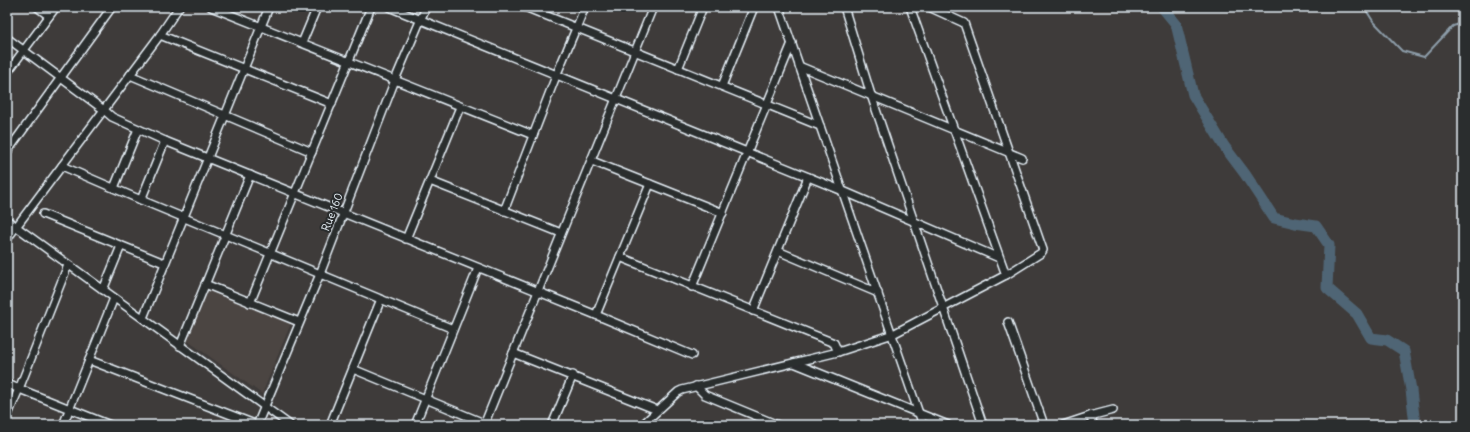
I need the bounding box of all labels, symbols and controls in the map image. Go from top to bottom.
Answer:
street label: Rue 160 [318,191,346,233]

